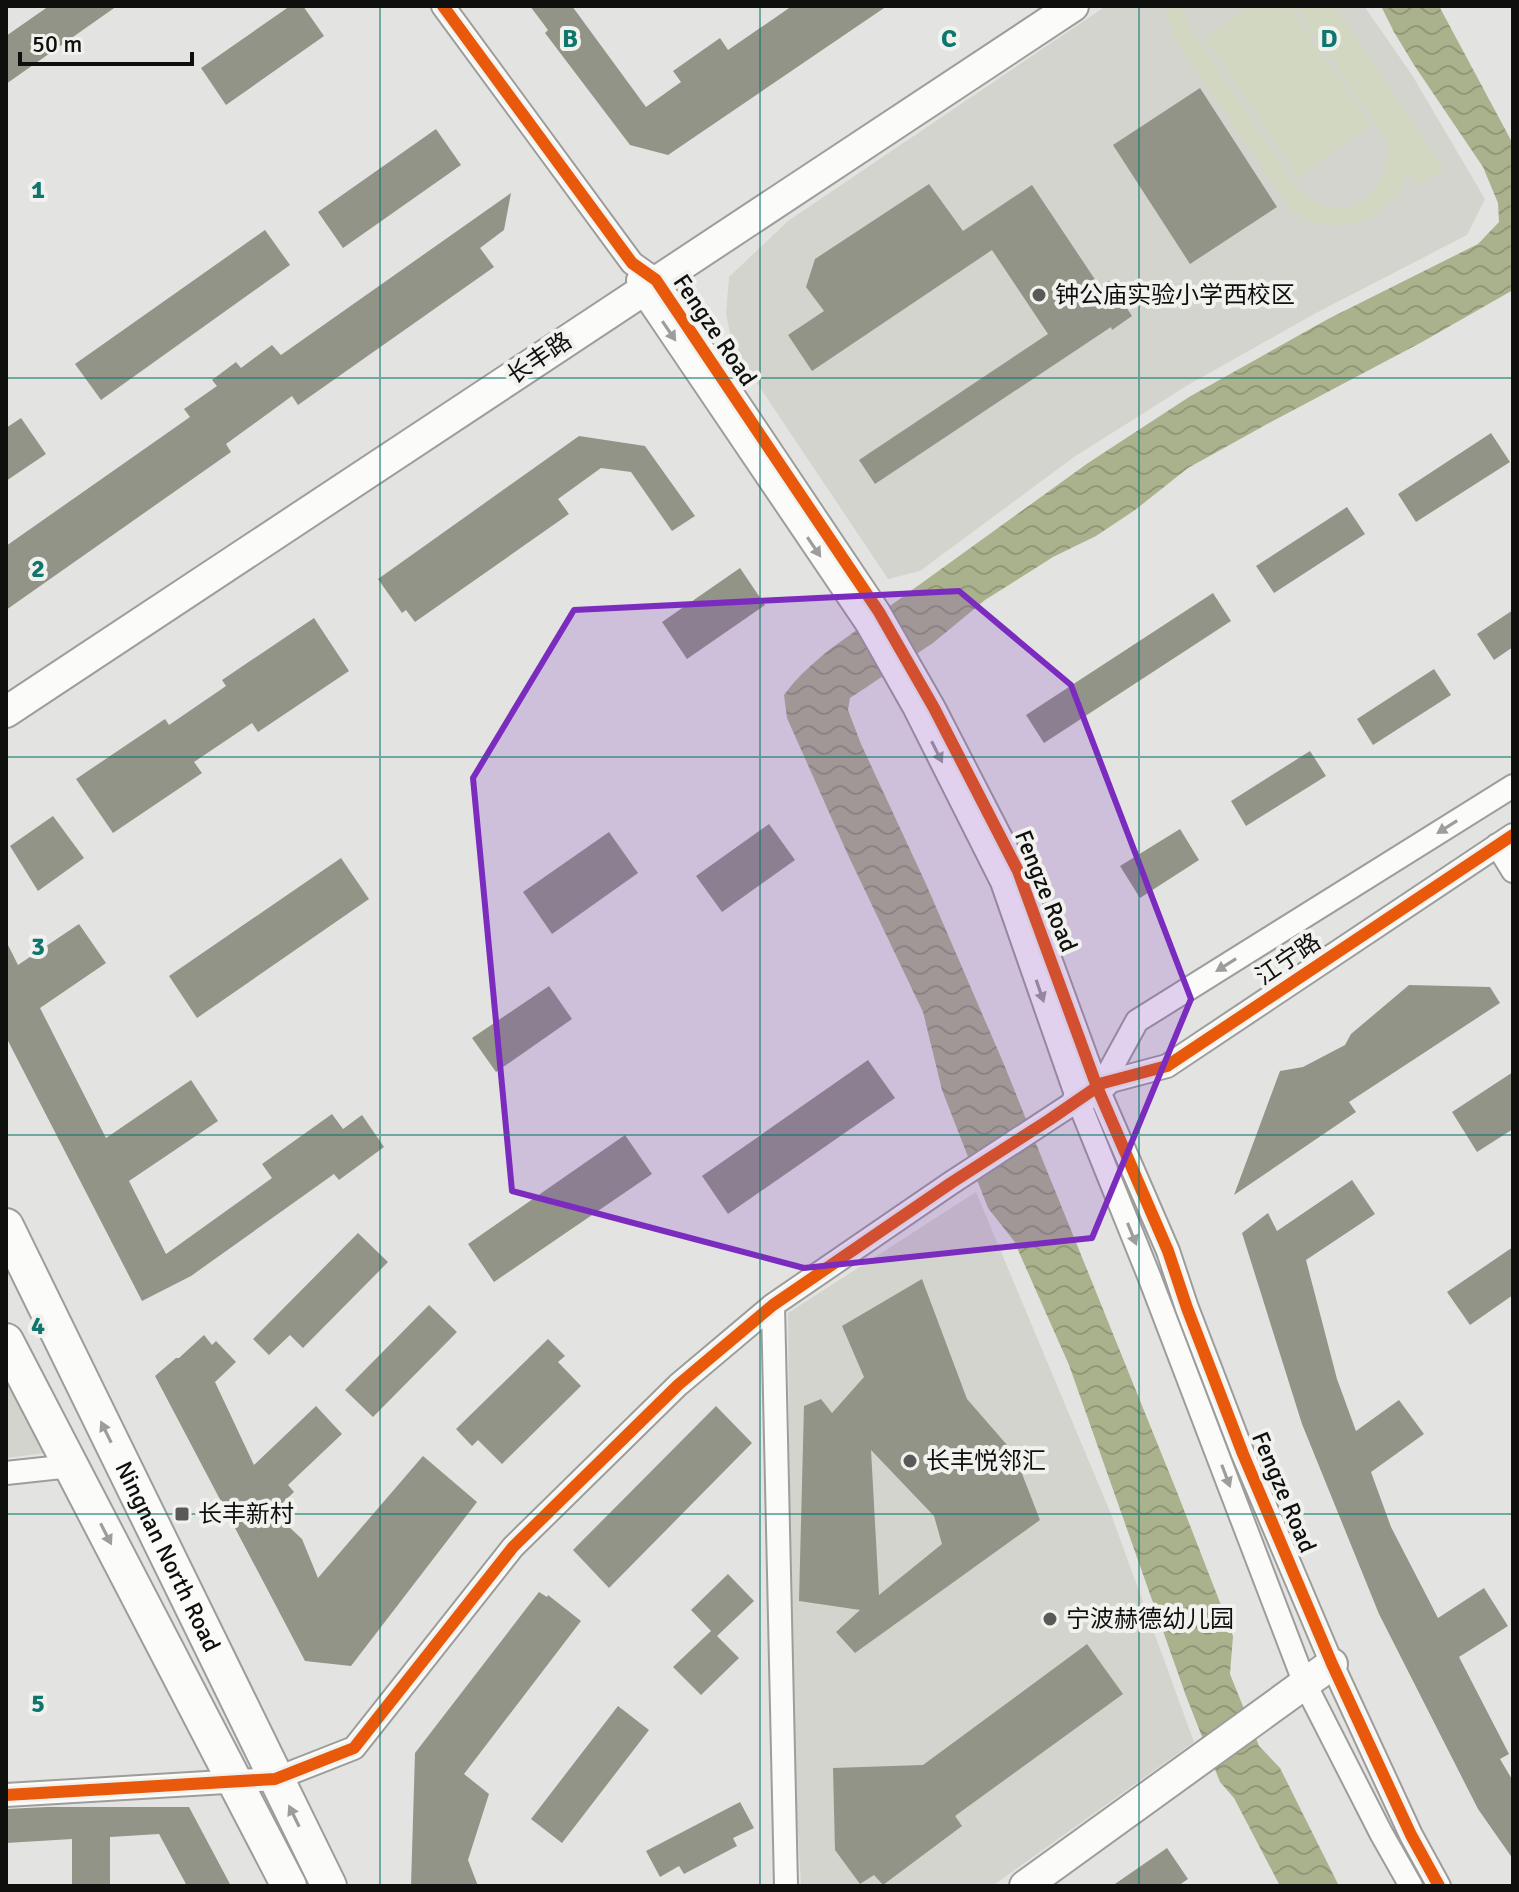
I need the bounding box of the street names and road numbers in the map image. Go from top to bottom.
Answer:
street label: Fengze Road [667,268,763,392]
street label: 长丰路 [501,325,577,391]
street label: Fengze Road [1008,826,1084,956]
street label: 江宁路 [1250,926,1326,992]
street label: Fengze Road [1245,1427,1323,1557]
street label: Ningnan North Road [108,1456,227,1657]

